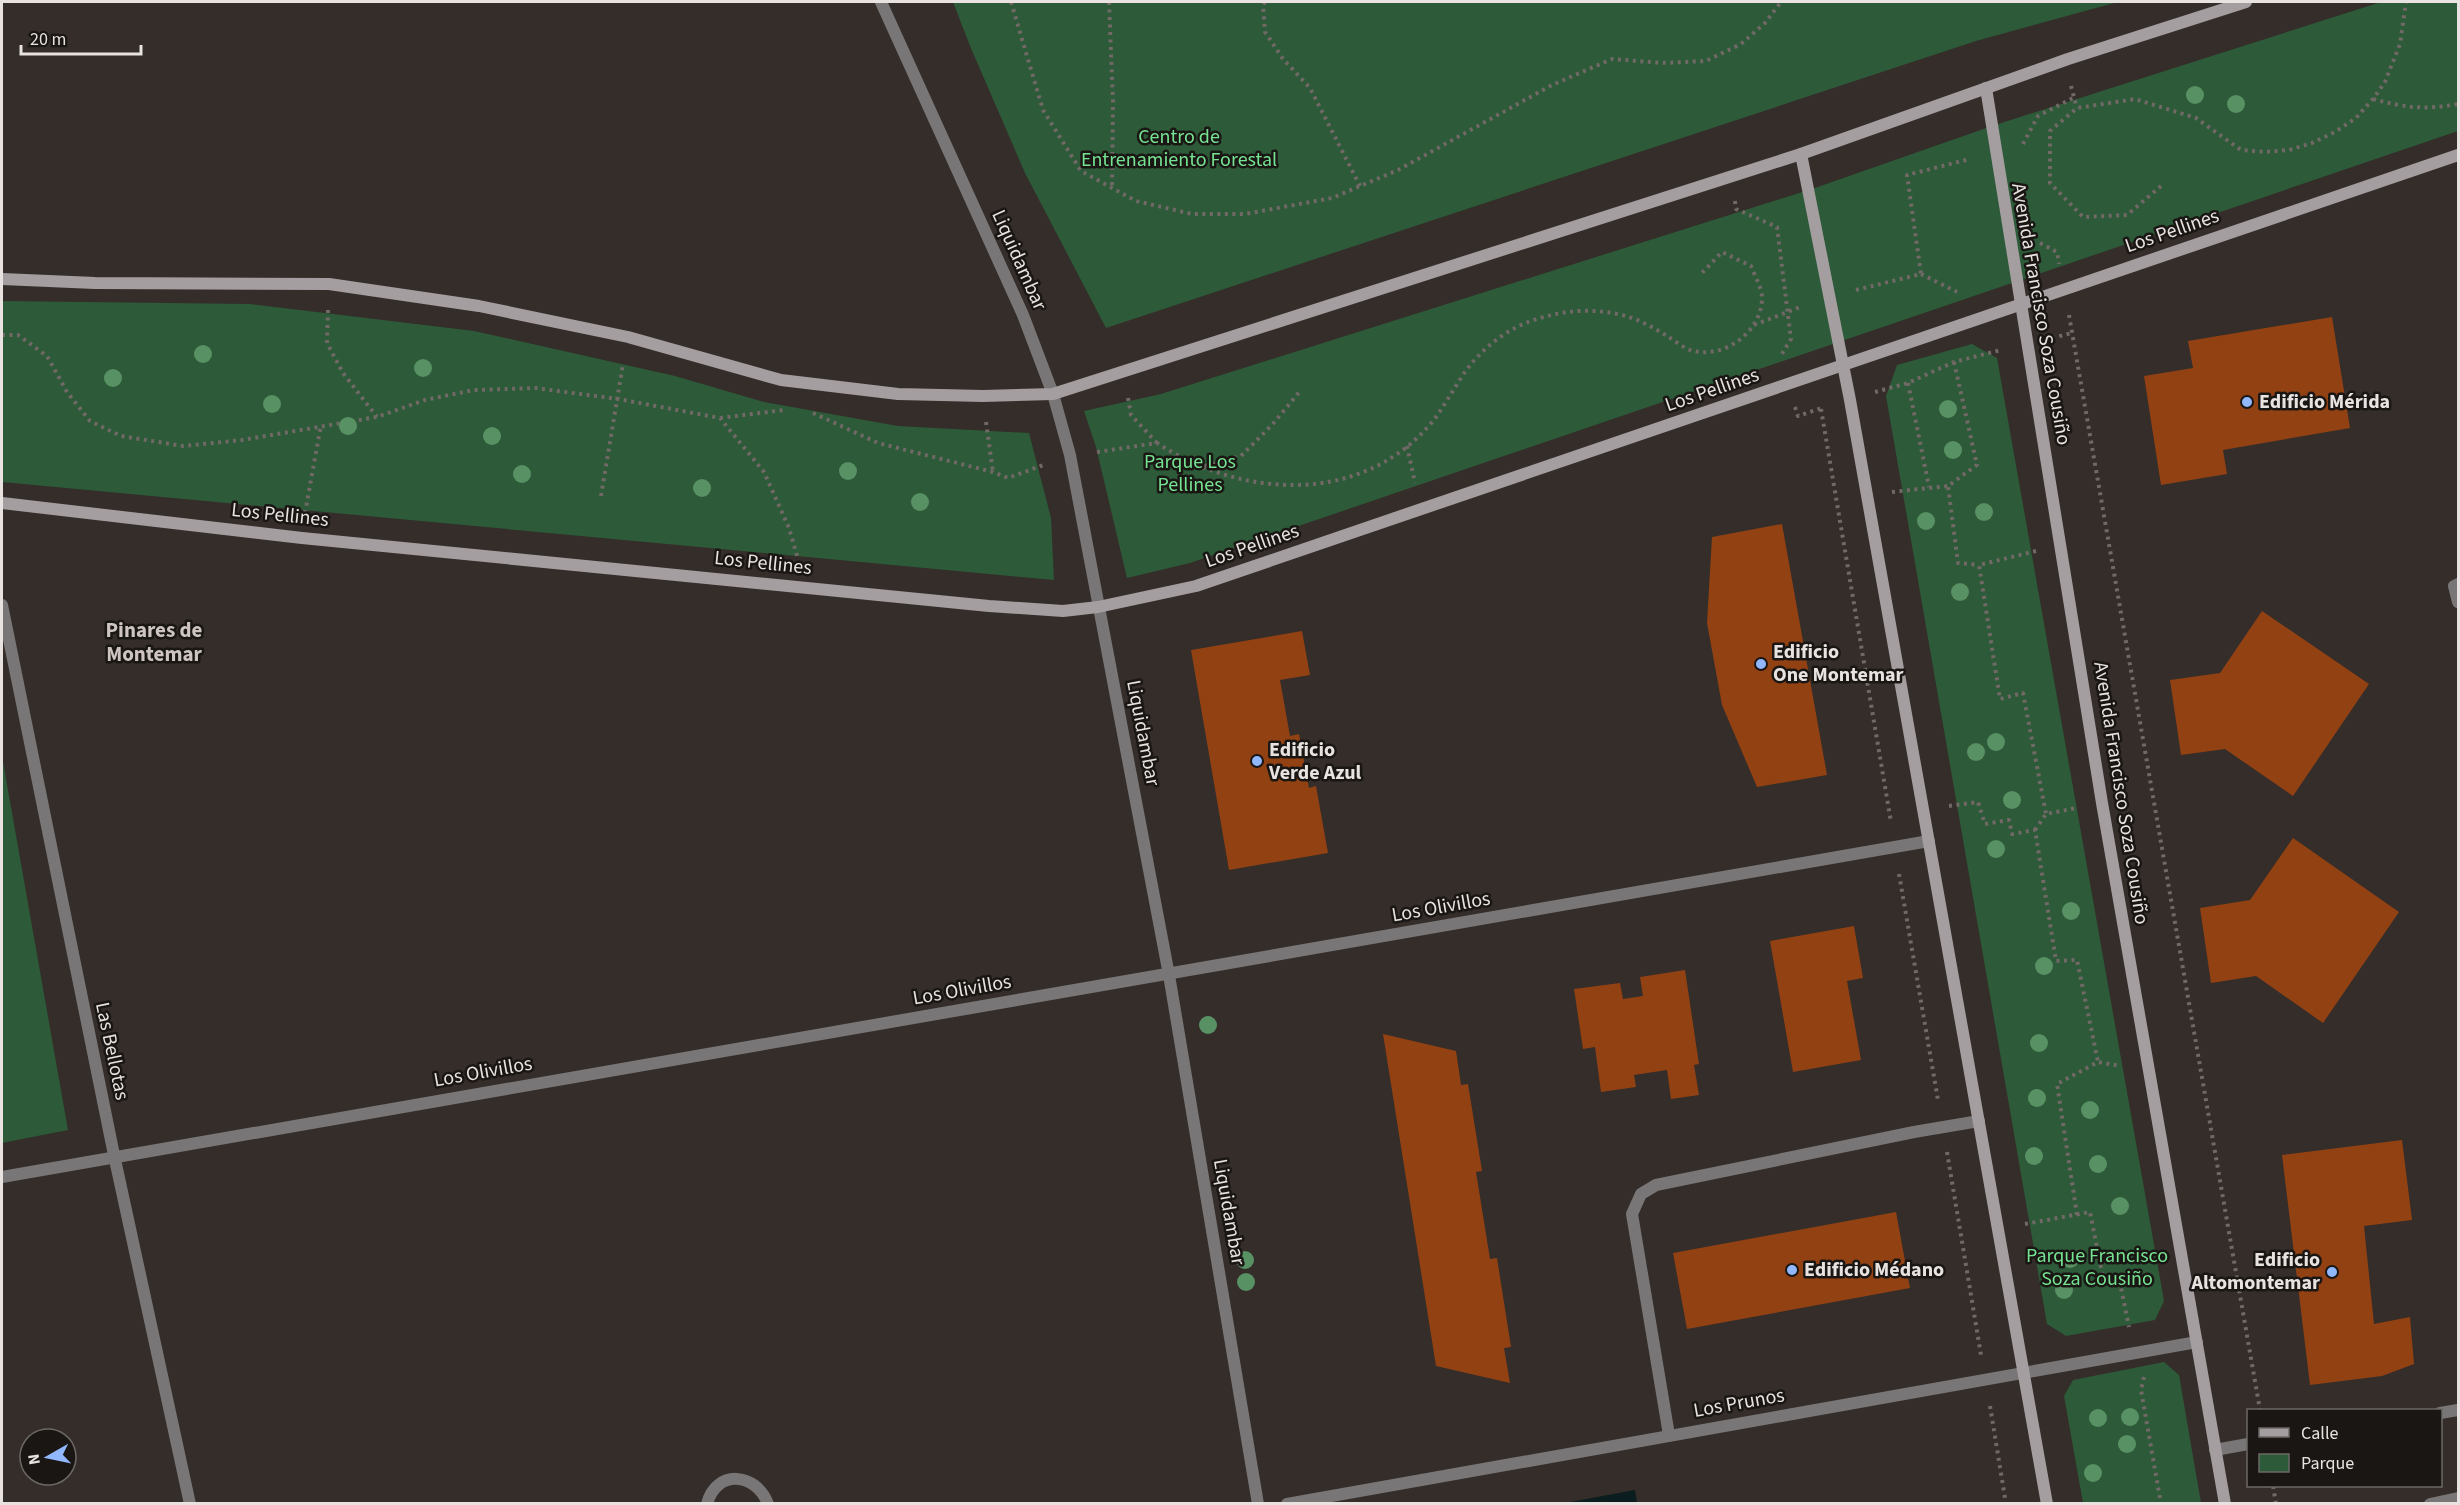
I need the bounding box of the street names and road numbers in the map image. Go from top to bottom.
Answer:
street label: Avenida Francisco Soza Cousiño [2004,181,2078,447]
street label: Los Pellines [2121,202,2223,260]
street label: Liquidambar [984,205,1054,315]
street label: Los Pellines [1661,361,1763,419]
street label: Los Pellines [230,496,330,534]
street label: Los Pellines [1201,517,1303,575]
street label: Los Pellines [713,544,813,582]
street label: Avenida Francisco Soza Cousiño [2086,660,2156,926]
street label: Liquidambar [1119,678,1167,788]
street label: Los Olivillos [1390,885,1492,929]
street label: Los Olivillos [911,968,1013,1012]
street label: Las Bellotas [88,999,136,1103]
street label: Los Olivillos [432,1050,534,1094]
street label: Liquidambar [1206,1157,1252,1267]
street label: Los Prunos [1691,1381,1787,1425]

